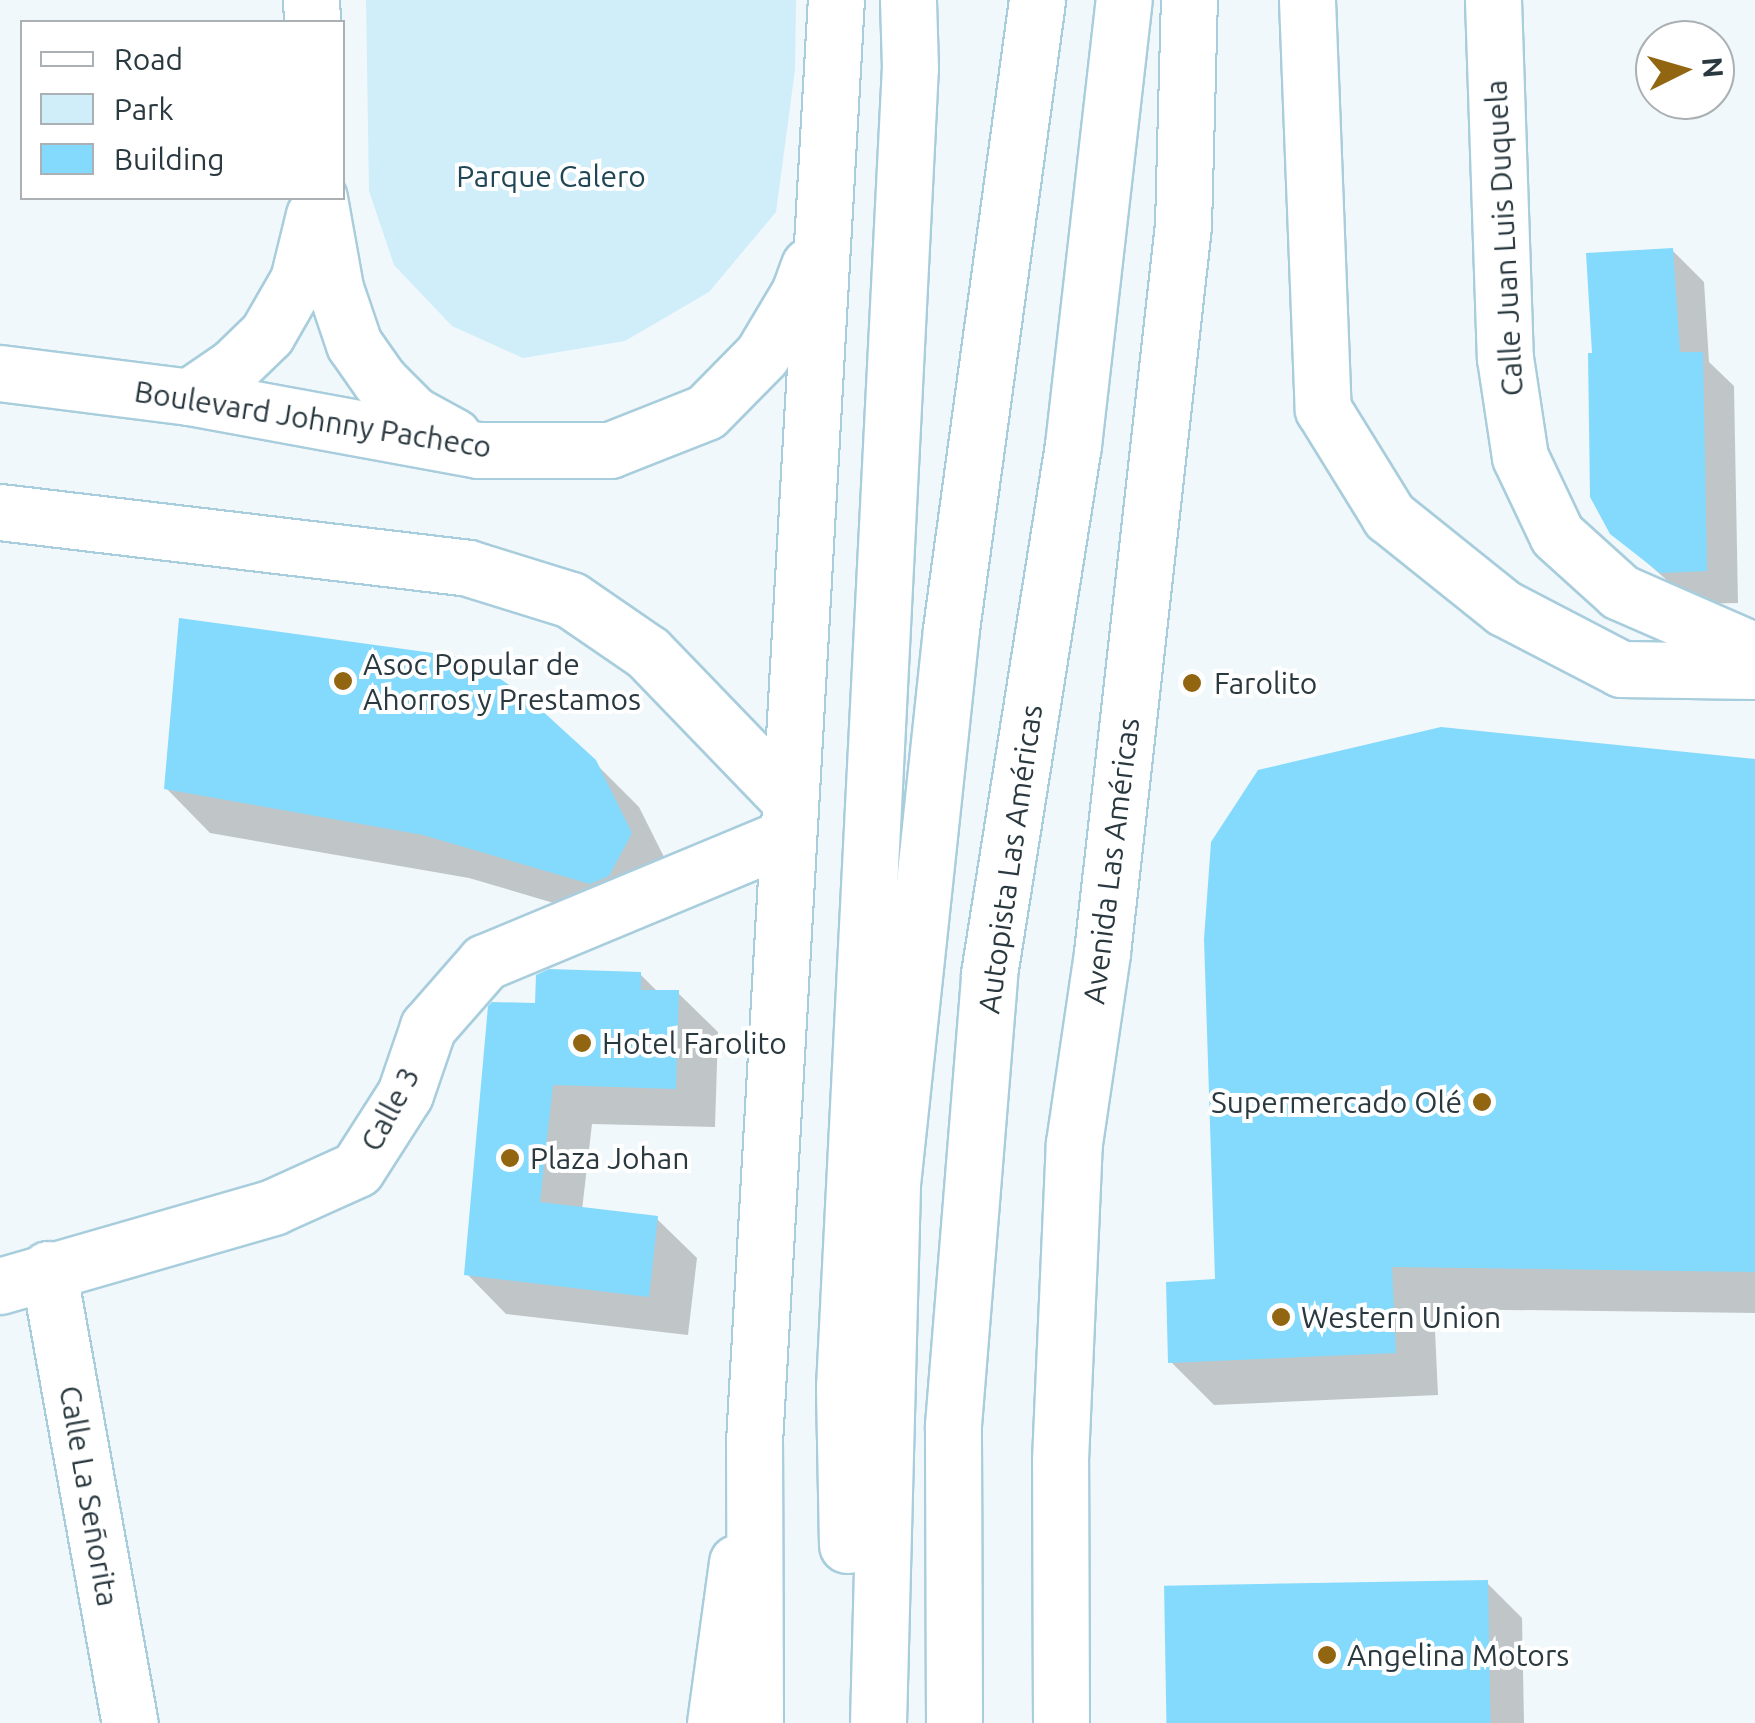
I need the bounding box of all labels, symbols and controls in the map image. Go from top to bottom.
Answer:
legend [20,20,345,200]
north arrow [1635,20,1735,120]
text: Road [114,42,183,76]
text: N [1697,56,1730,79]
street label: Calle Juan Luis Duquela [1478,79,1530,397]
text: Park [114,92,174,126]
text: Building [114,142,225,176]
park label: Parque Calero [456,158,646,194]
street label: Boulevard Johnny Pacheco [132,373,494,465]
place label: Asoc Popular de Ahorros y Prestamos [363,646,641,716]
place label: Farolito [1214,665,1317,701]
marker: Asoc Popular de Ahorros y Prestamos [332,670,354,692]
marker: Farolito [1179,670,1205,696]
street label: Autopista Las Américas [971,702,1049,1016]
street label: Avenida Las Américas [1076,716,1146,1006]
place label: Hotel Farolito [602,1025,787,1061]
marker: Hotel Farolito [571,1032,593,1054]
street label: Calle 3 [353,1061,427,1157]
place label: Supermercado Olé [1211,1084,1462,1120]
marker: Supermercado Olé [1471,1091,1493,1113]
place label: Plaza Johan [530,1140,689,1176]
marker: Plaza Johan [499,1147,521,1169]
place label: Western Union [1301,1299,1501,1335]
marker: Western Union [1270,1306,1292,1328]
street label: Calle La Señorita [52,1383,126,1609]
place label: Angelina Motors [1347,1637,1569,1673]
marker: Angelina Motors [1316,1644,1338,1666]

